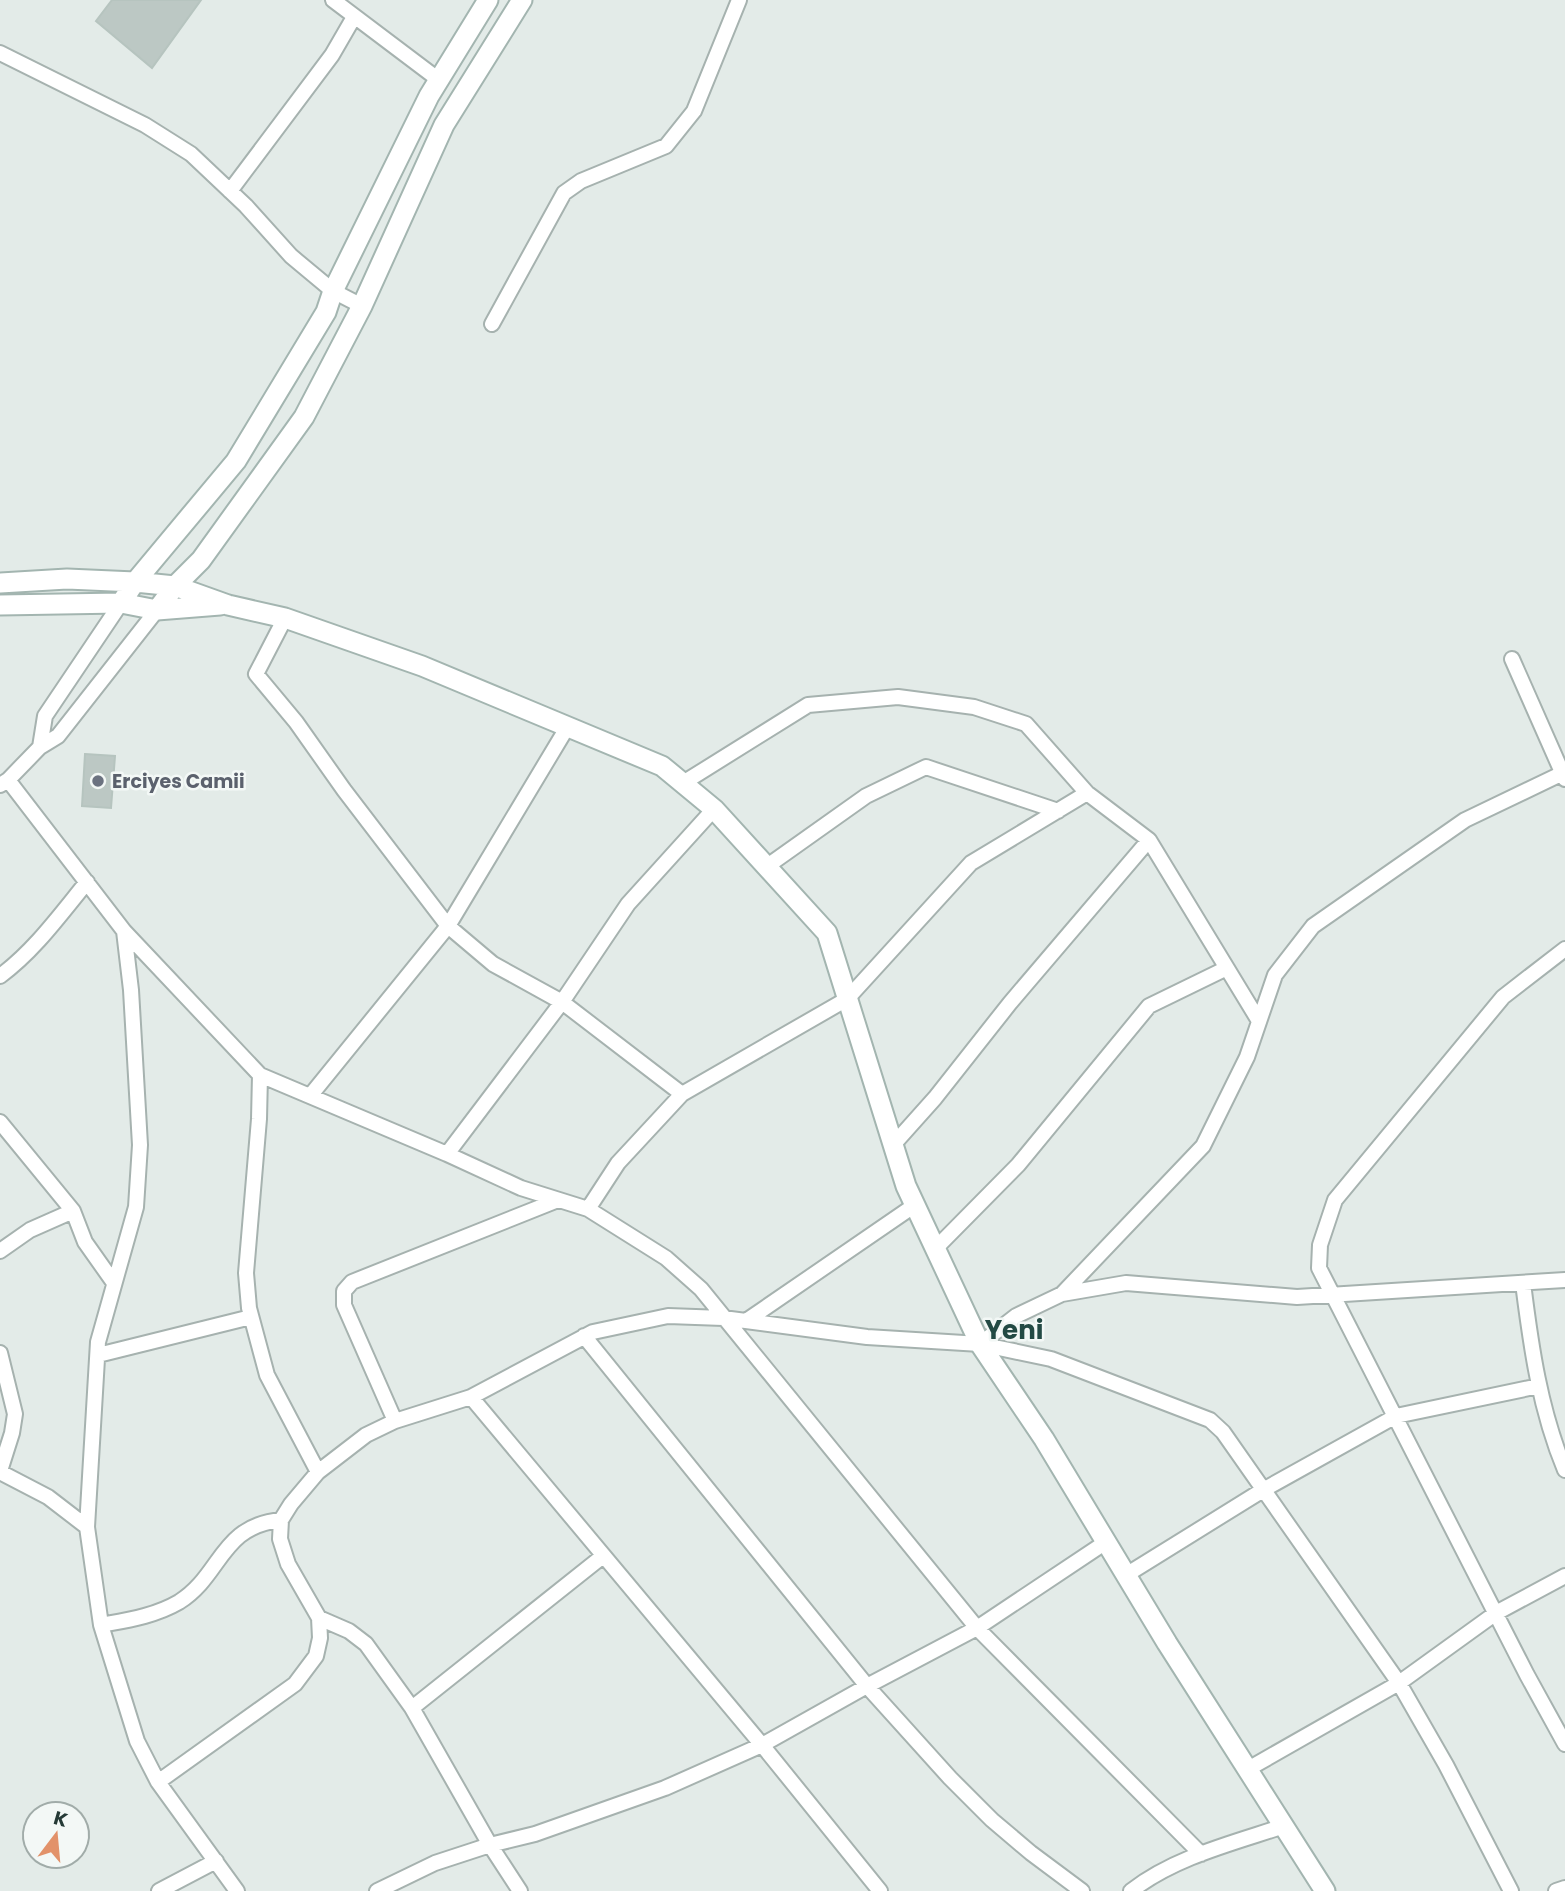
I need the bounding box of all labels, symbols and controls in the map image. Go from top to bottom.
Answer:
place label: Erciyes Camii [112,768,245,795]
marker: Erciyes Camii [90,773,106,789]
district label: Yeni [985,1312,1043,1348]
north arrow [21,1800,91,1870]
text: K [50,1804,71,1834]

